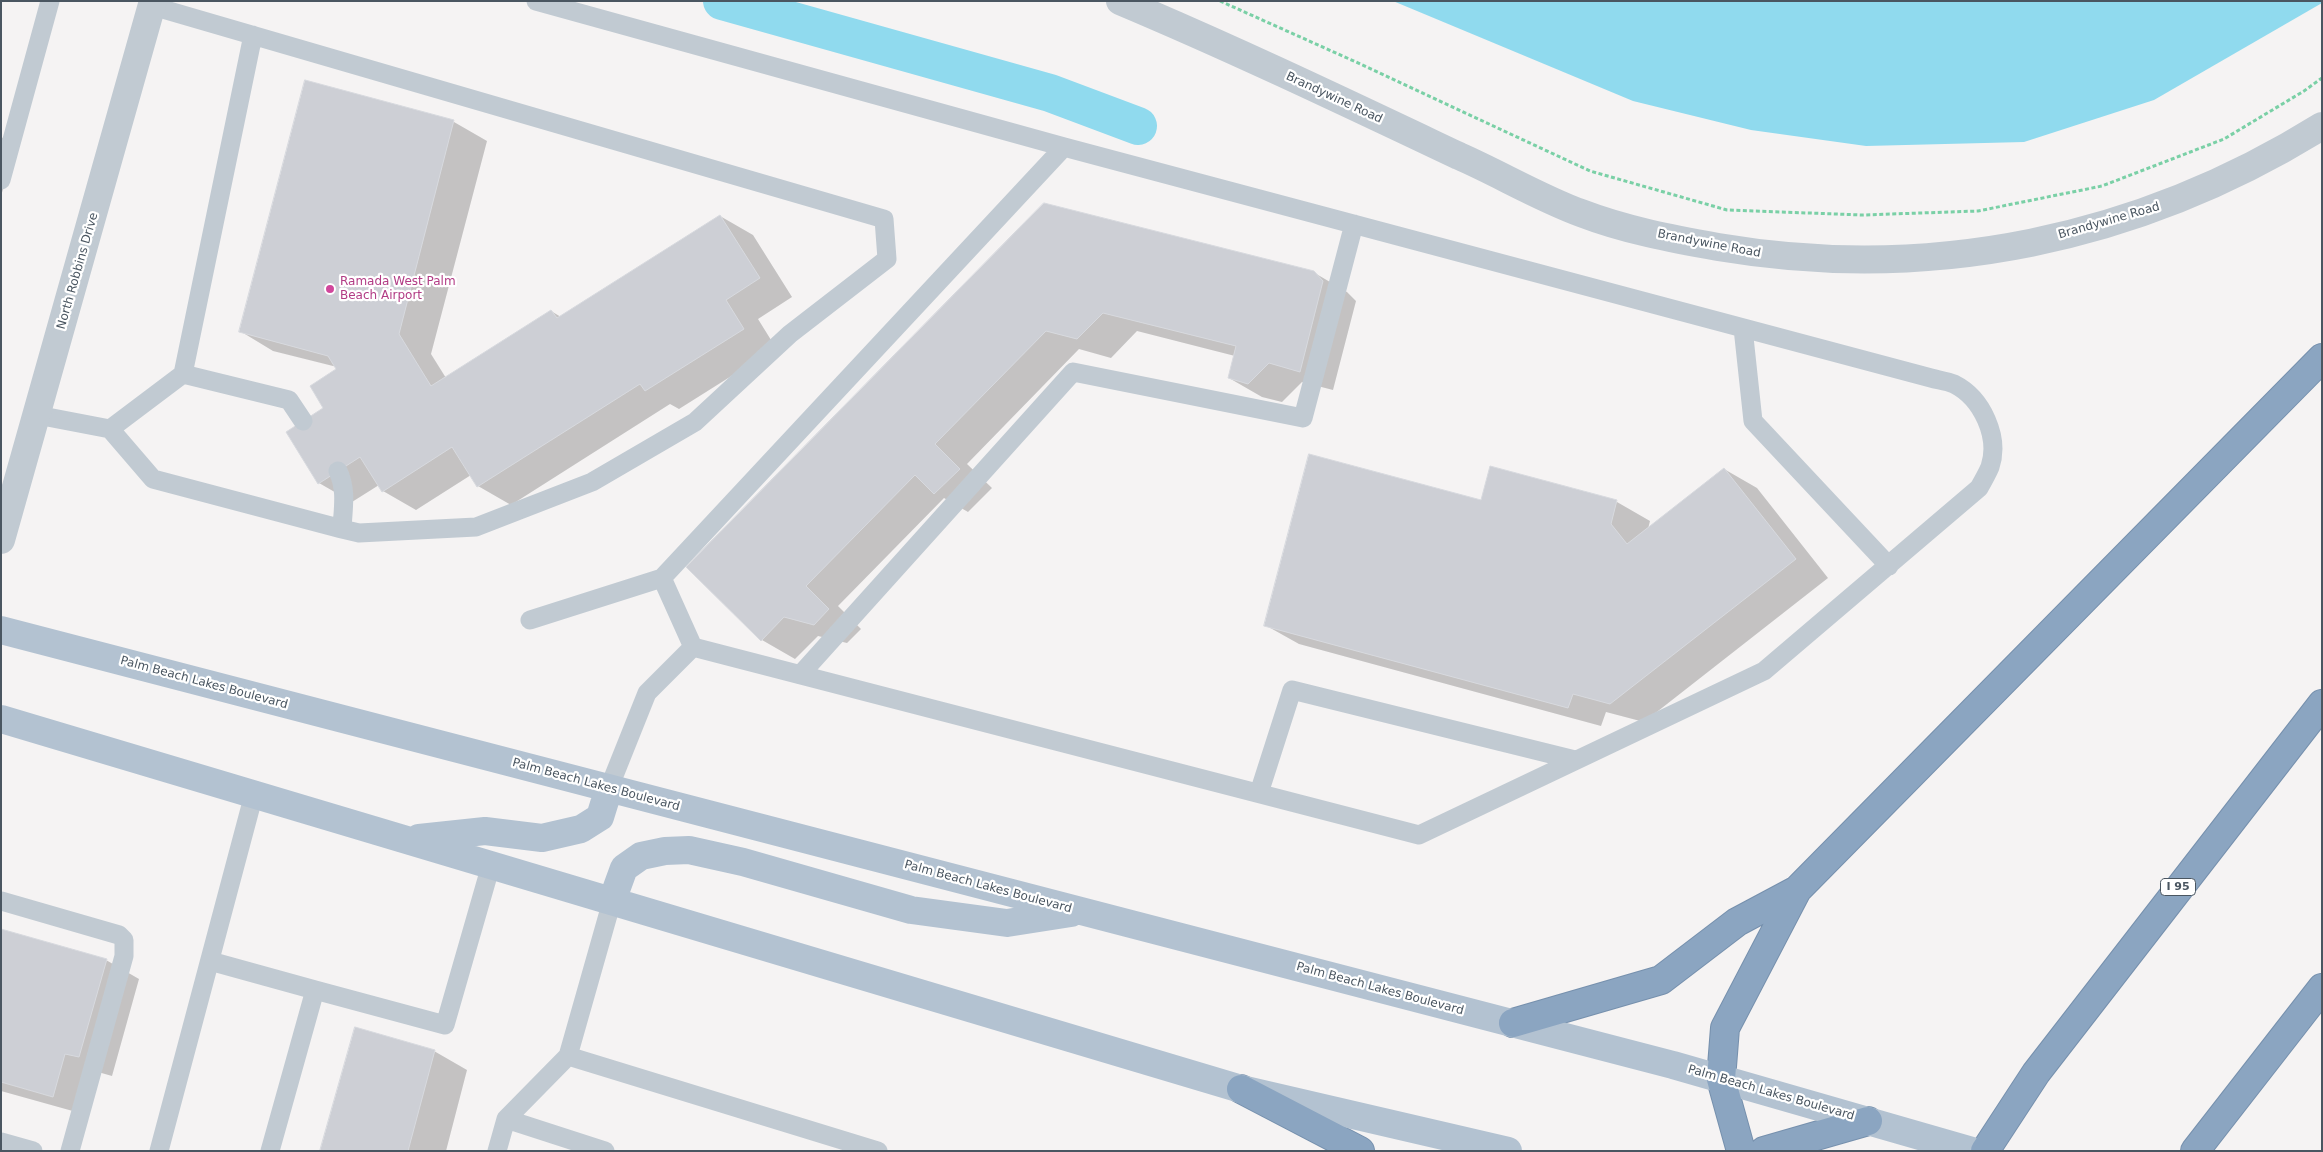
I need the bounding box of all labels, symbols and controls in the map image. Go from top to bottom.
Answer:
street label: Brandywine Road [1283,69,1385,127]
street label: Brandywine Road [2057,200,2161,242]
street label: North Robbins Drive [54,211,102,331]
street label: Brandywine Road [1656,227,1762,261]
place label: Ramada West Palm Beach Airport [340,275,456,303]
marker: Ramada West Palm Beach Airport [324,283,336,295]
street label: Palm Beach Lakes Boulevard [119,654,289,712]
street label: Palm Beach Lakes Boulevard [511,756,681,814]
street label: Palm Beach Lakes Boulevard [903,858,1073,916]
road number: I 95 [2160,879,2196,896]
street label: Palm Beach Lakes Boulevard [1295,960,1465,1018]
street label: Palm Beach Lakes Boulevard [1686,1062,1856,1124]

